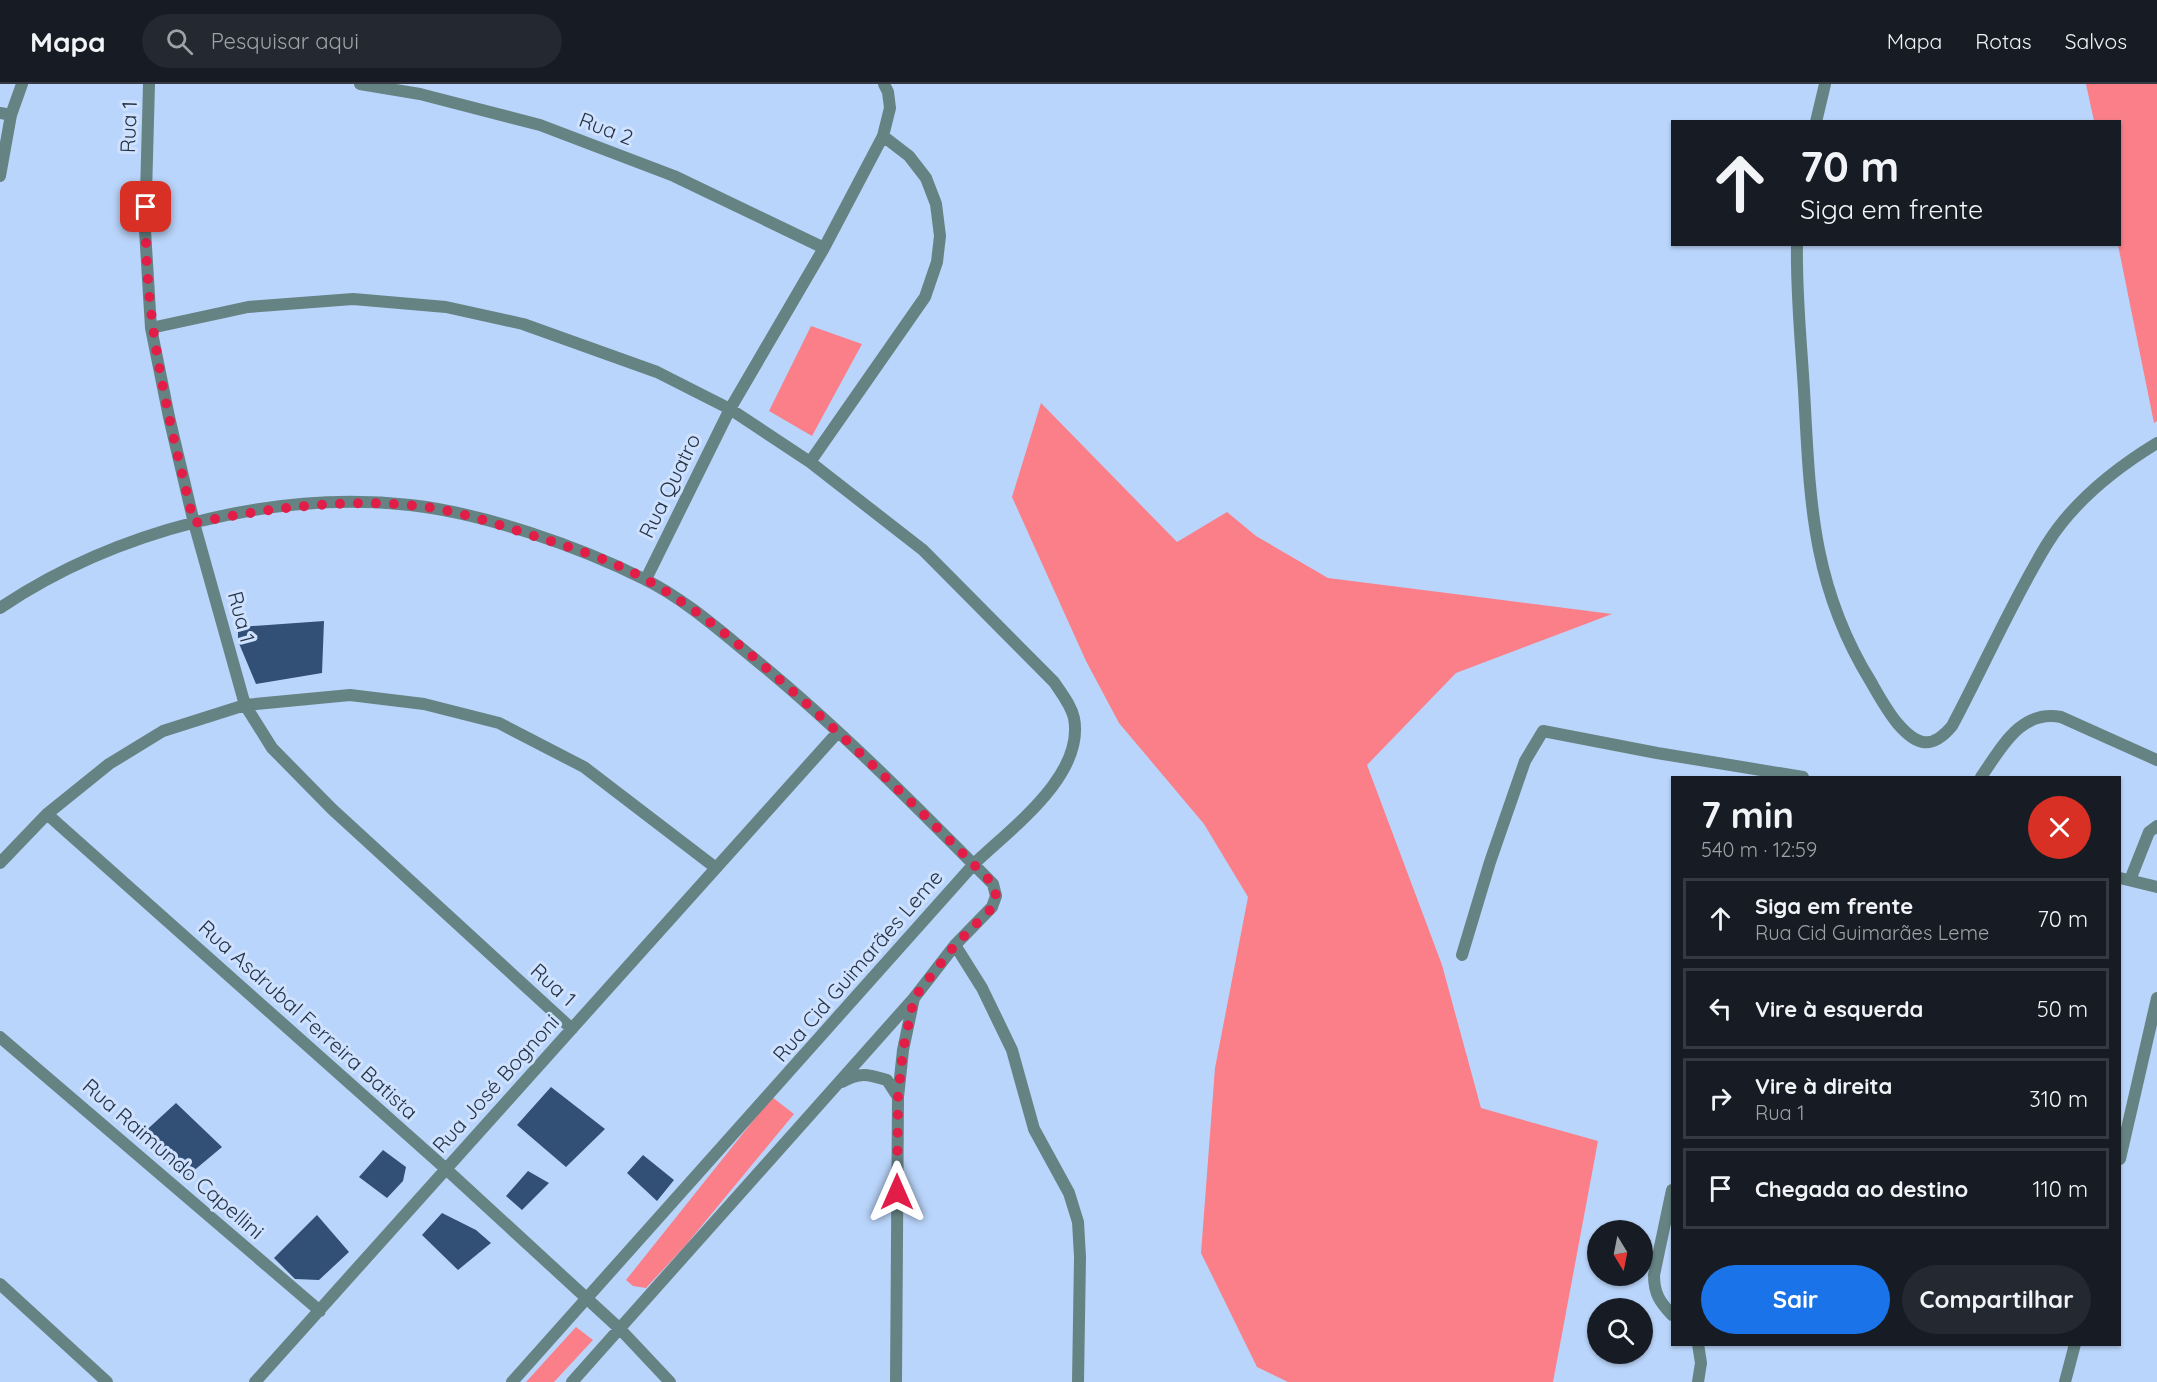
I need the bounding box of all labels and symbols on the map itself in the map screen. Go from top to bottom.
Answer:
street label: Rua 1 [114,101,142,153]
street label: Rua 2 [576,106,637,150]
pin [120,181,171,232]
street label: Rua Quatro [633,429,705,542]
street label: Rua 1 [223,588,261,645]
street label: Rua Cid Guimarães Leme [767,864,948,1067]
street label: Rua Asdrubal Ferreira Batista [194,914,424,1125]
street label: Rua 1 [526,957,582,1011]
street label: Rua José Bognoni [426,1009,564,1158]
street label: Rua Raimundo Capellini [78,1072,270,1244]
position arrow [865,1160,929,1224]
north arrow [1587,1220,1653,1286]

